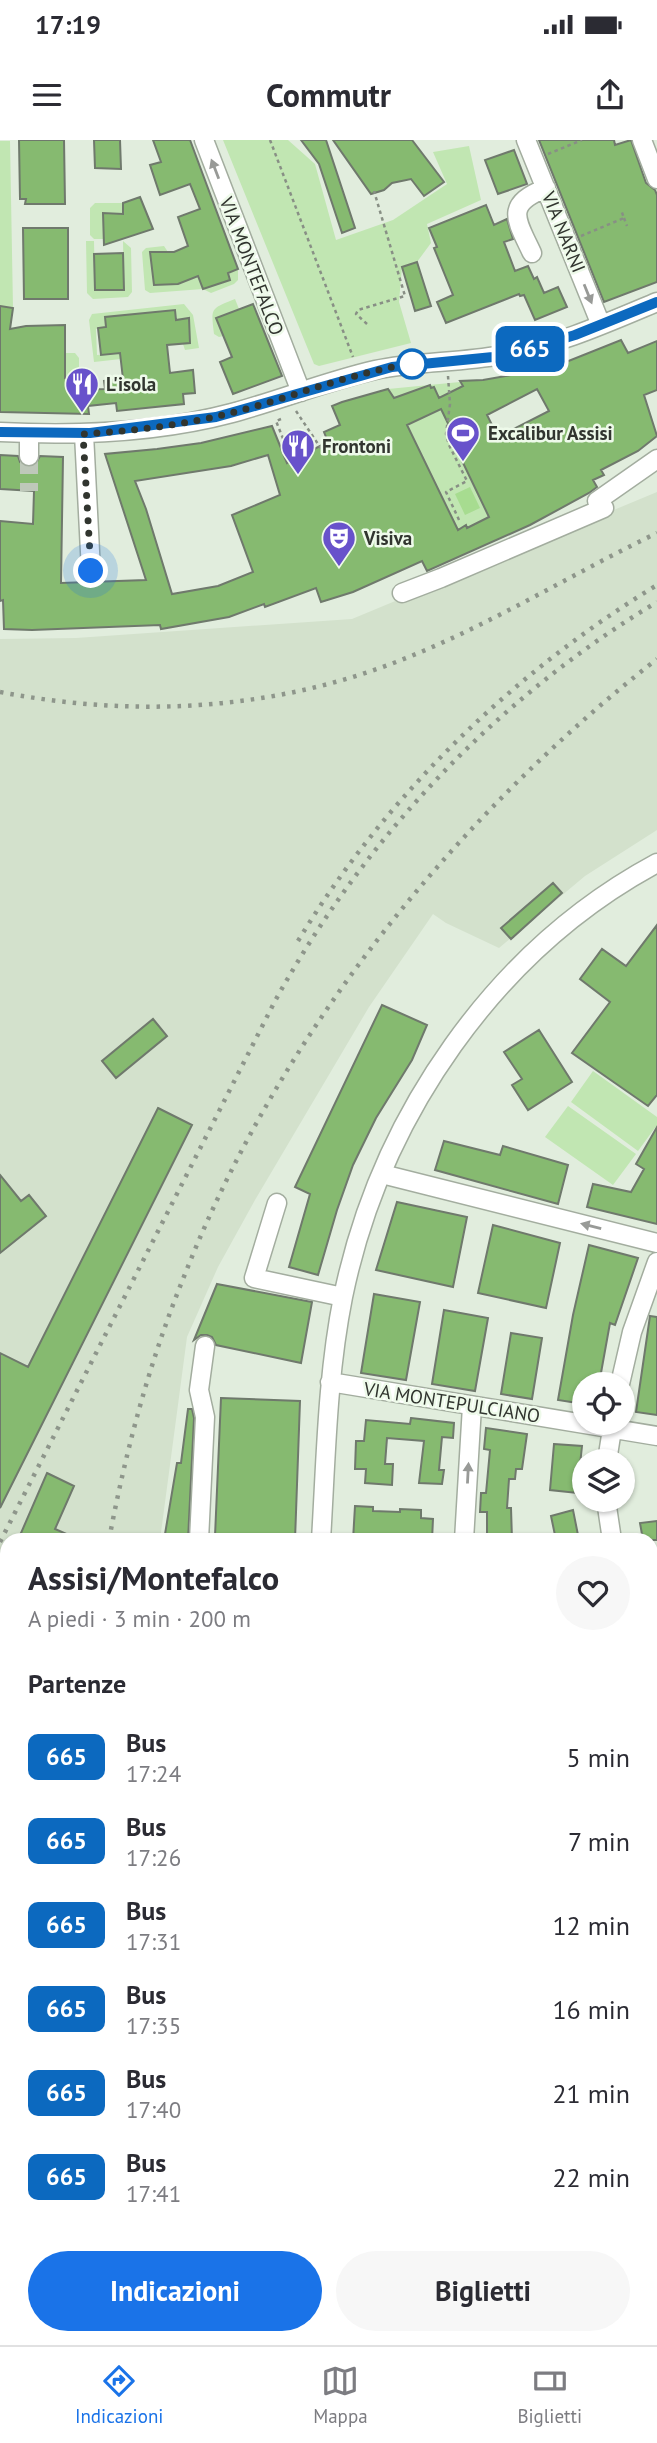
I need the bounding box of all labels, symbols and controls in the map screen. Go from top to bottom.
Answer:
text: 17:19 [35,8,101,41]
text: Commutr [266,74,391,116]
icon: menu [28,76,66,114]
icon: share [591,76,629,114]
one-way arrow [209,158,220,179]
street label: VIA NARNI [537,187,591,276]
street label: VIA MONTEFALCO [214,193,289,339]
one-way arrow [583,284,594,305]
line badge: 665 [490,326,570,372]
text: 665 [510,333,550,364]
unlabelled marker [397,349,427,379]
restaurant icon: L'isola [63,365,101,414]
place label: L'isola [106,372,156,396]
sports icon: Excalibur Assisi [444,414,482,463]
place label: Excalibur Assisi [488,421,613,445]
restaurant icon: Frontoni [279,427,317,476]
place label: Frontoni [322,434,391,458]
theatre icon: Visiva [320,519,358,568]
place label: Visiva [363,526,412,550]
your location [73,553,108,588]
one-way arrow [580,1220,602,1231]
map controls [572,1372,635,1512]
button: locate [572,1372,635,1435]
street label: VIA MONTEPULCIANO [361,1376,542,1428]
button: layers [572,1449,635,1512]
one-way arrow [463,1462,474,1484]
text: Assisi/Montefalco [28,1556,279,1599]
button: heart [556,1556,630,1630]
text: A piedi · 3 min · 200 m [28,1604,251,1633]
text: Partenze [28,1667,126,1700]
text: Bus [126,1726,166,1759]
text: 665 [46,1741,87,1772]
text: 5 min [567,1741,630,1774]
text: 17:24 [126,1759,181,1788]
text: Bus [126,1810,166,1843]
text: 665 [46,1825,87,1856]
text: 7 min [568,1825,630,1858]
text: 17:26 [126,1843,181,1872]
text: Bus [126,1894,166,1927]
text: 665 [46,1909,87,1940]
text: 12 min [552,1909,630,1942]
text: 17:31 [126,1927,181,1956]
text: Bus [126,1978,166,2011]
text: 665 [46,1993,87,2024]
text: 16 min [552,1993,630,2026]
text: 17:35 [126,2011,181,2040]
text: Bus [126,2062,166,2095]
text: 665 [46,2077,87,2108]
text: 21 min [552,2077,630,2110]
text: 17:40 [126,2095,181,2124]
text: Bus [126,2146,166,2179]
text: 665 [46,2161,87,2192]
text: 22 min [552,2161,630,2194]
text: 17:41 [126,2179,181,2208]
button: Indicazioni [28,2251,322,2331]
button: Biglietti [336,2251,630,2331]
tab: Indicazioni [75,2362,163,2428]
tab: Mappa [313,2362,368,2428]
tab: Biglietti [517,2362,582,2428]

